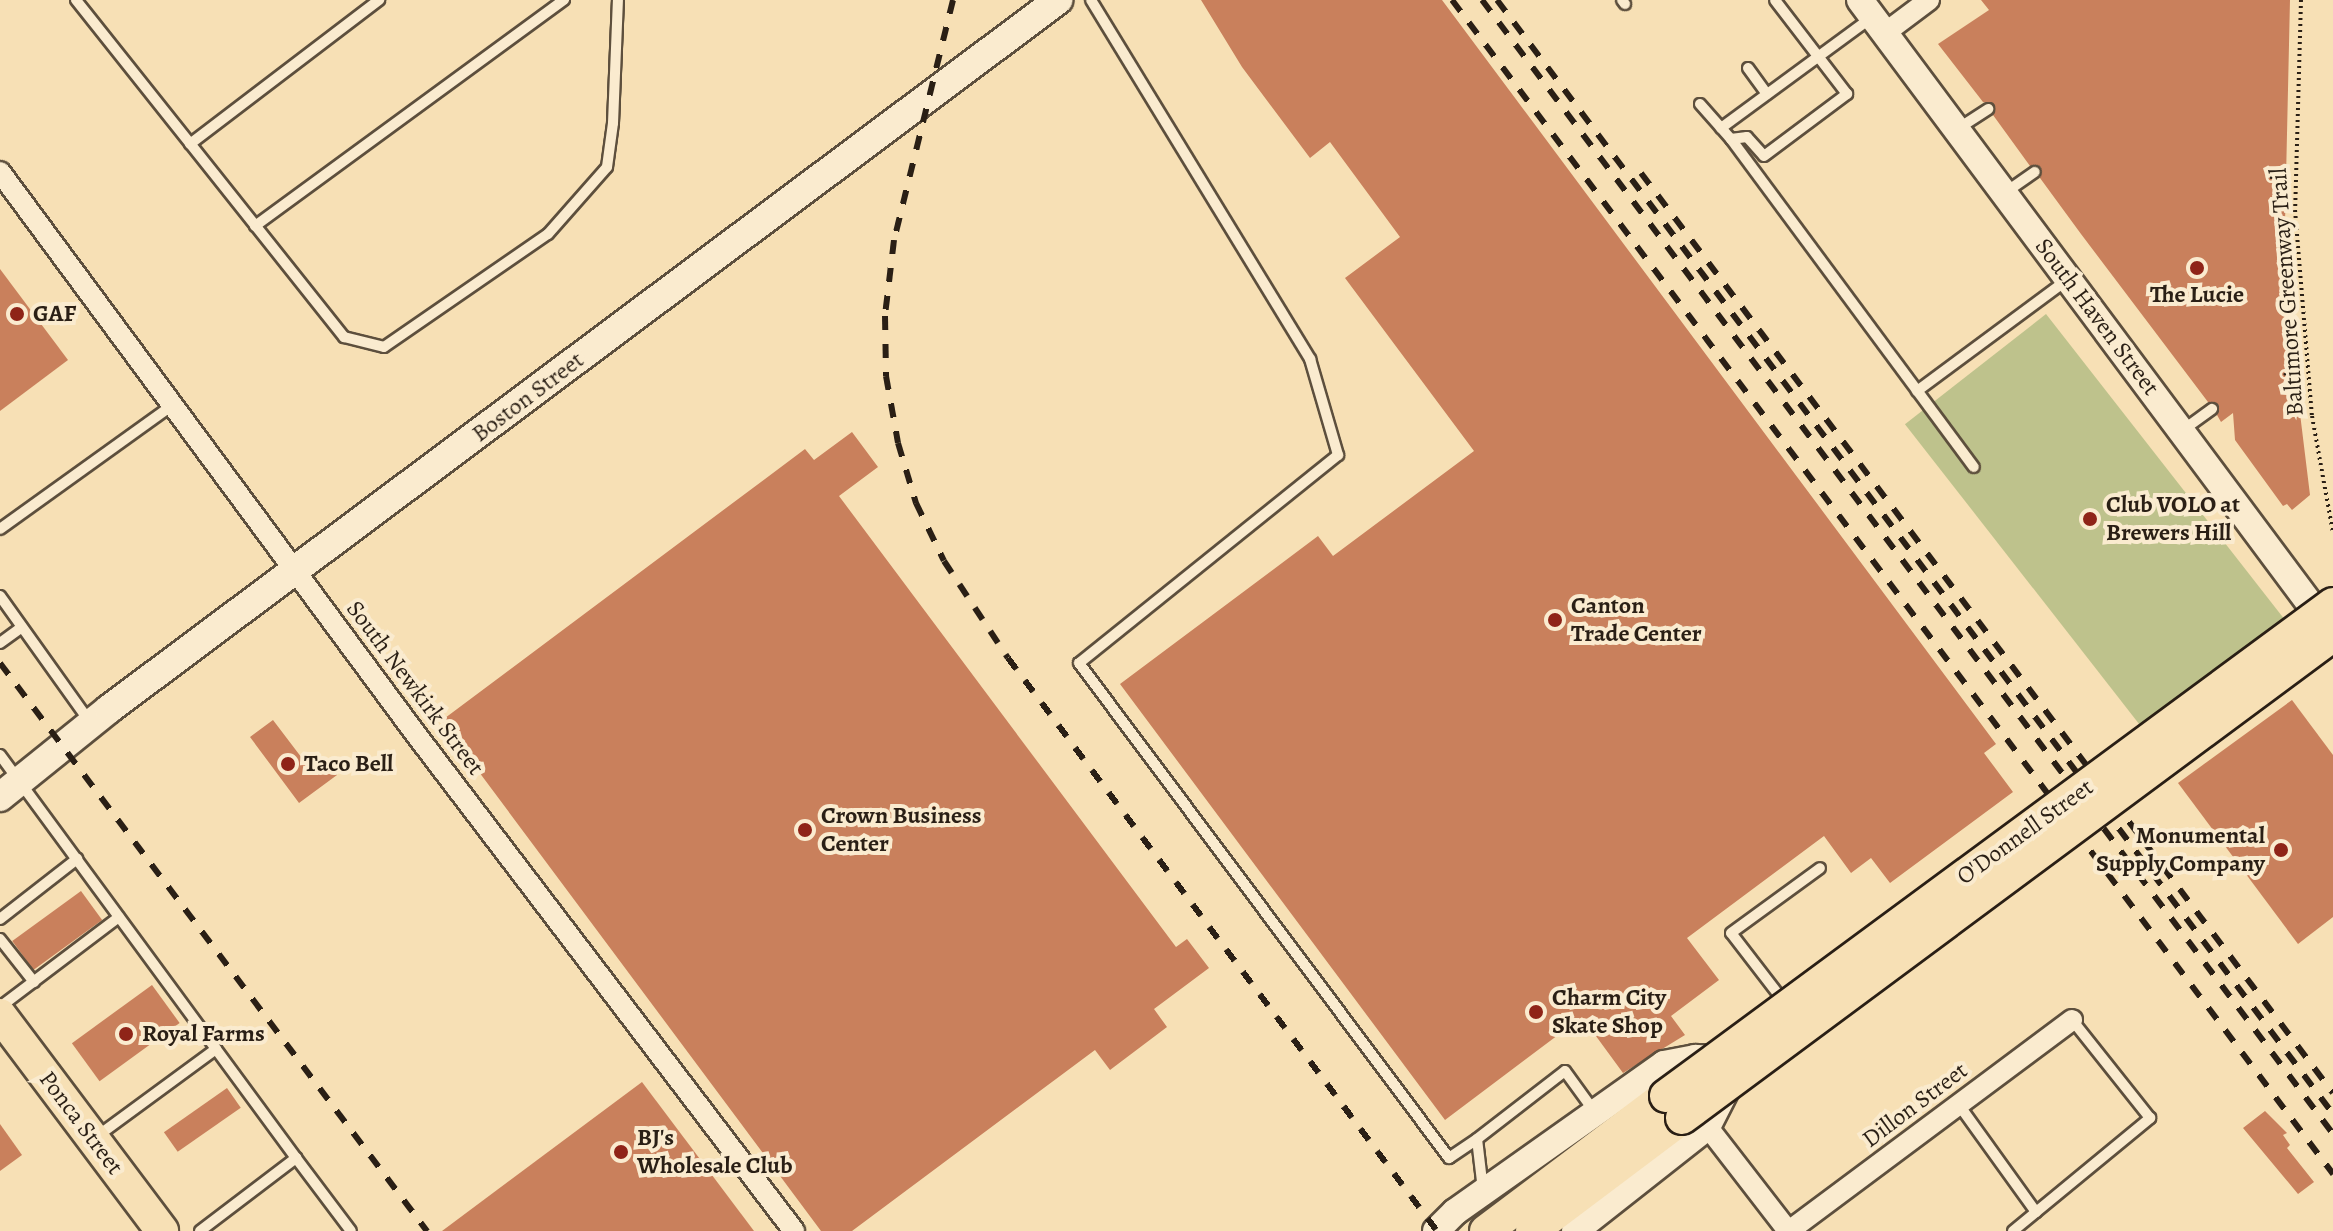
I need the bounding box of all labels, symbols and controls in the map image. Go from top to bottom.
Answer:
street label: Baltimore Greenway Trail [2264,167,2310,417]
street label: South Haven Street [2029,233,2165,401]
marker: The Lucie [2188,259,2206,277]
place label: The Lucie [2150,281,2244,309]
place label: GAF [33,300,76,328]
marker: GAF [8,305,26,323]
street label: Boston Street [466,346,590,448]
place label: Club VOLO at Brewers Hill [2106,491,2240,547]
marker: Club VOLO at Brewers Hill [2081,510,2099,528]
place label: Canton Trade Center [1571,592,1702,648]
street label: South Newkirk Street [340,595,490,781]
marker: Canton Trade Center [1546,611,1564,629]
place label: Taco Bell [304,750,393,778]
marker: Taco Bell [279,755,297,773]
street label: O'Donnell Street [1951,773,2099,891]
place label: Crown Business Center [821,802,982,858]
marker: Crown Business Center [796,821,814,839]
place label: Monumental Supply Company [2096,822,2265,878]
marker: Monumental Supply Company [2272,841,2290,859]
place label: Charm City Skate Shop [1552,984,1666,1040]
marker: Charm City Skate Shop [1527,1003,1545,1021]
place label: Royal Farms [142,1020,265,1048]
marker: Royal Farms [117,1025,135,1043]
street label: Dillon Street [1857,1056,1973,1154]
street label: Ponca Street [33,1066,129,1180]
place label: BJ's Wholesale Club [637,1124,792,1180]
marker: BJ's Wholesale Club [612,1143,630,1161]

